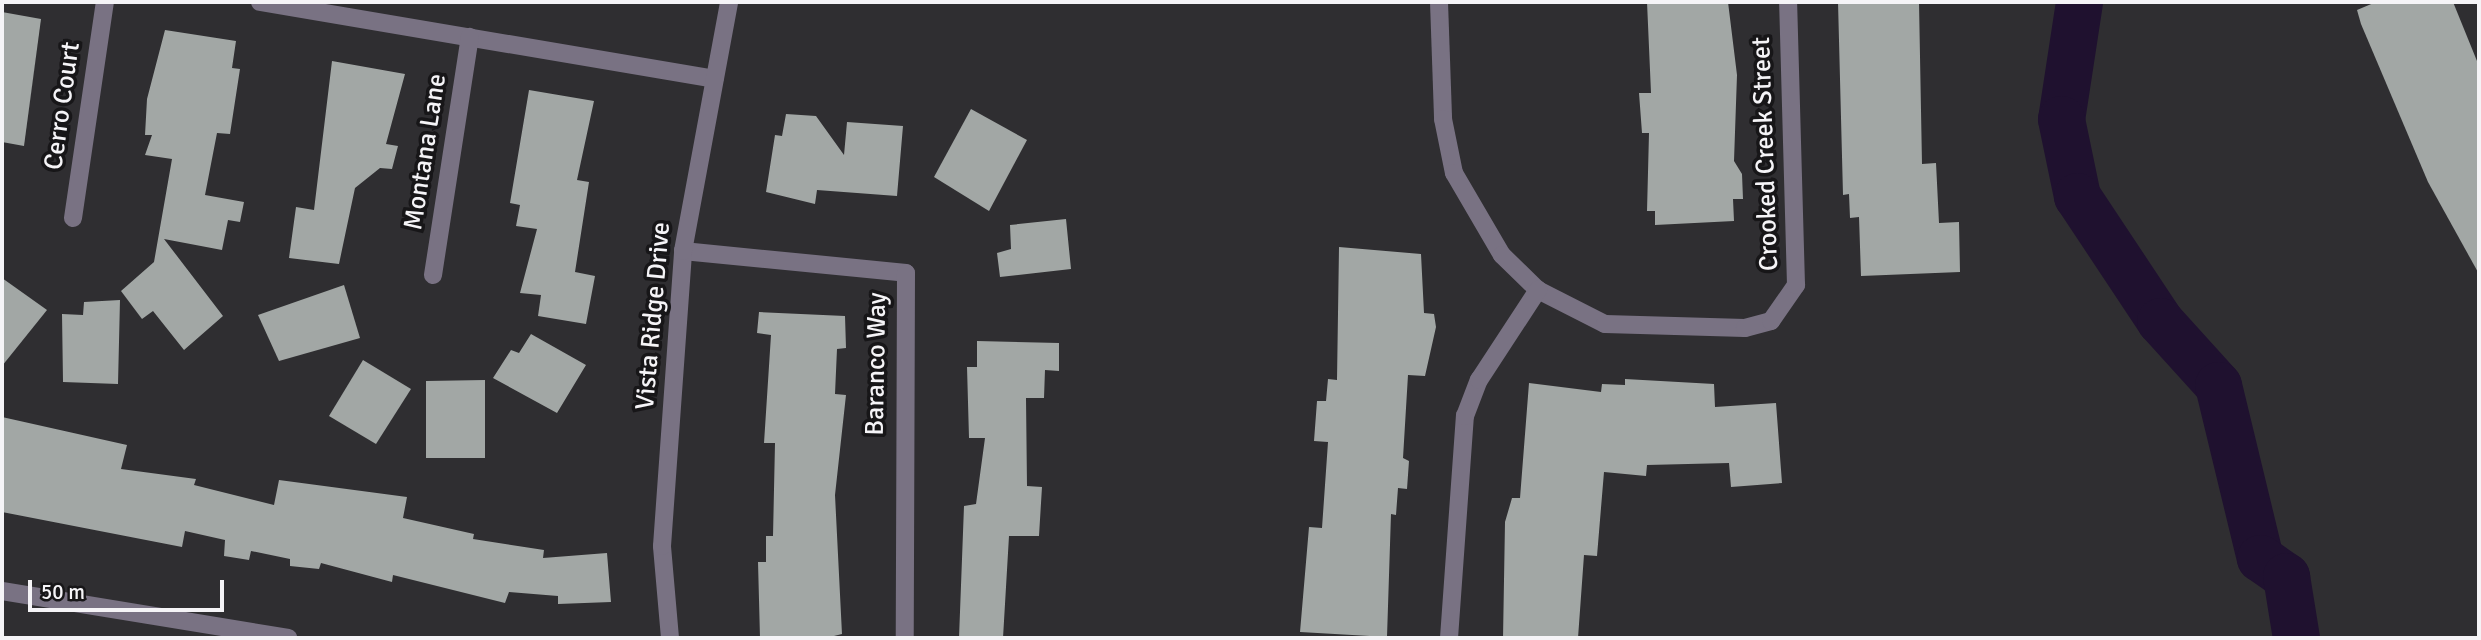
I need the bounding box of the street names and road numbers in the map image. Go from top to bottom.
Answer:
street label: Crooked Creek Street [1746,36,1786,272]
street label: Cerro Court [39,40,87,172]
street label: Montana Lane [398,72,454,232]
street label: Vista Ridge Drive [630,221,678,411]
street label: Baranco Way [860,292,894,436]

